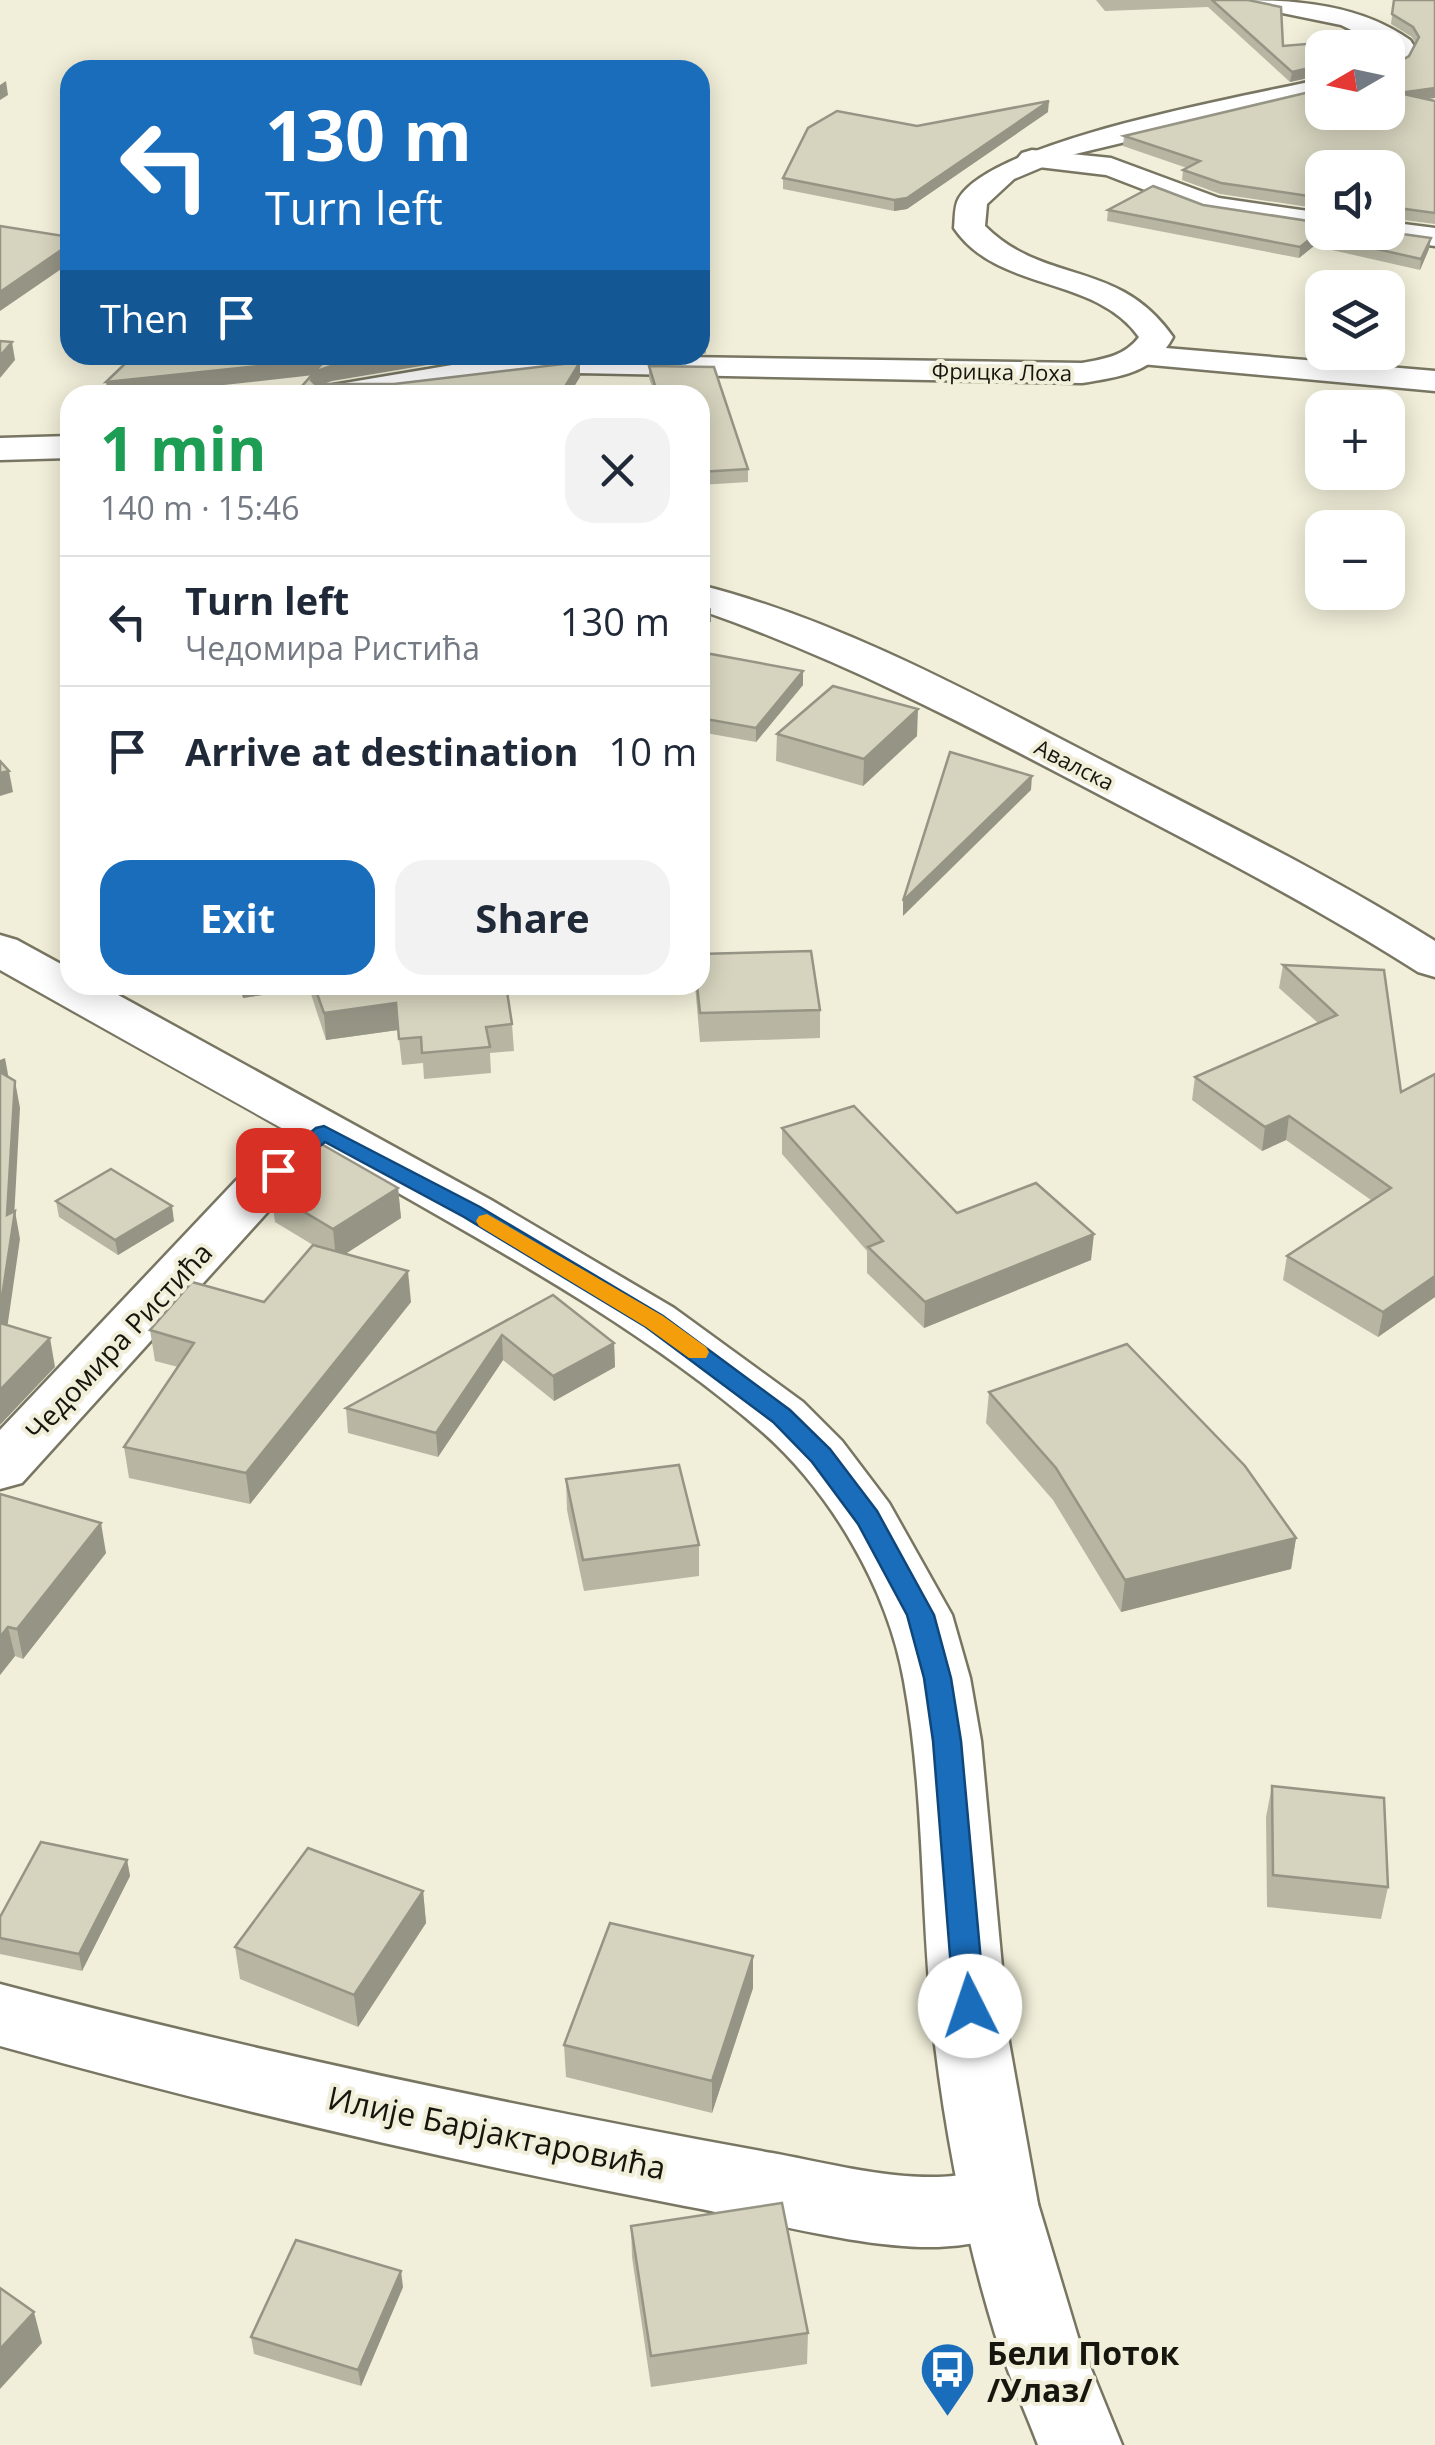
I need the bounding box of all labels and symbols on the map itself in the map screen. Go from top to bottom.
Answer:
north arrow [1305,30,1405,130]
street label: Фрицка Лоха [931,355,1073,387]
street label: Авалска [1030,731,1120,797]
pin [236,1128,321,1213]
street label: Чедомира Ристића [16,1234,220,1448]
position arrow [918,1954,1022,2058]
street label: Илије Барјактаровића [324,2075,670,2189]
place label: Бели Поток /Улаз/ [987,2331,1180,2411]
bus stop icon: Бели Поток /Улаз/ [918,2340,978,2419]

